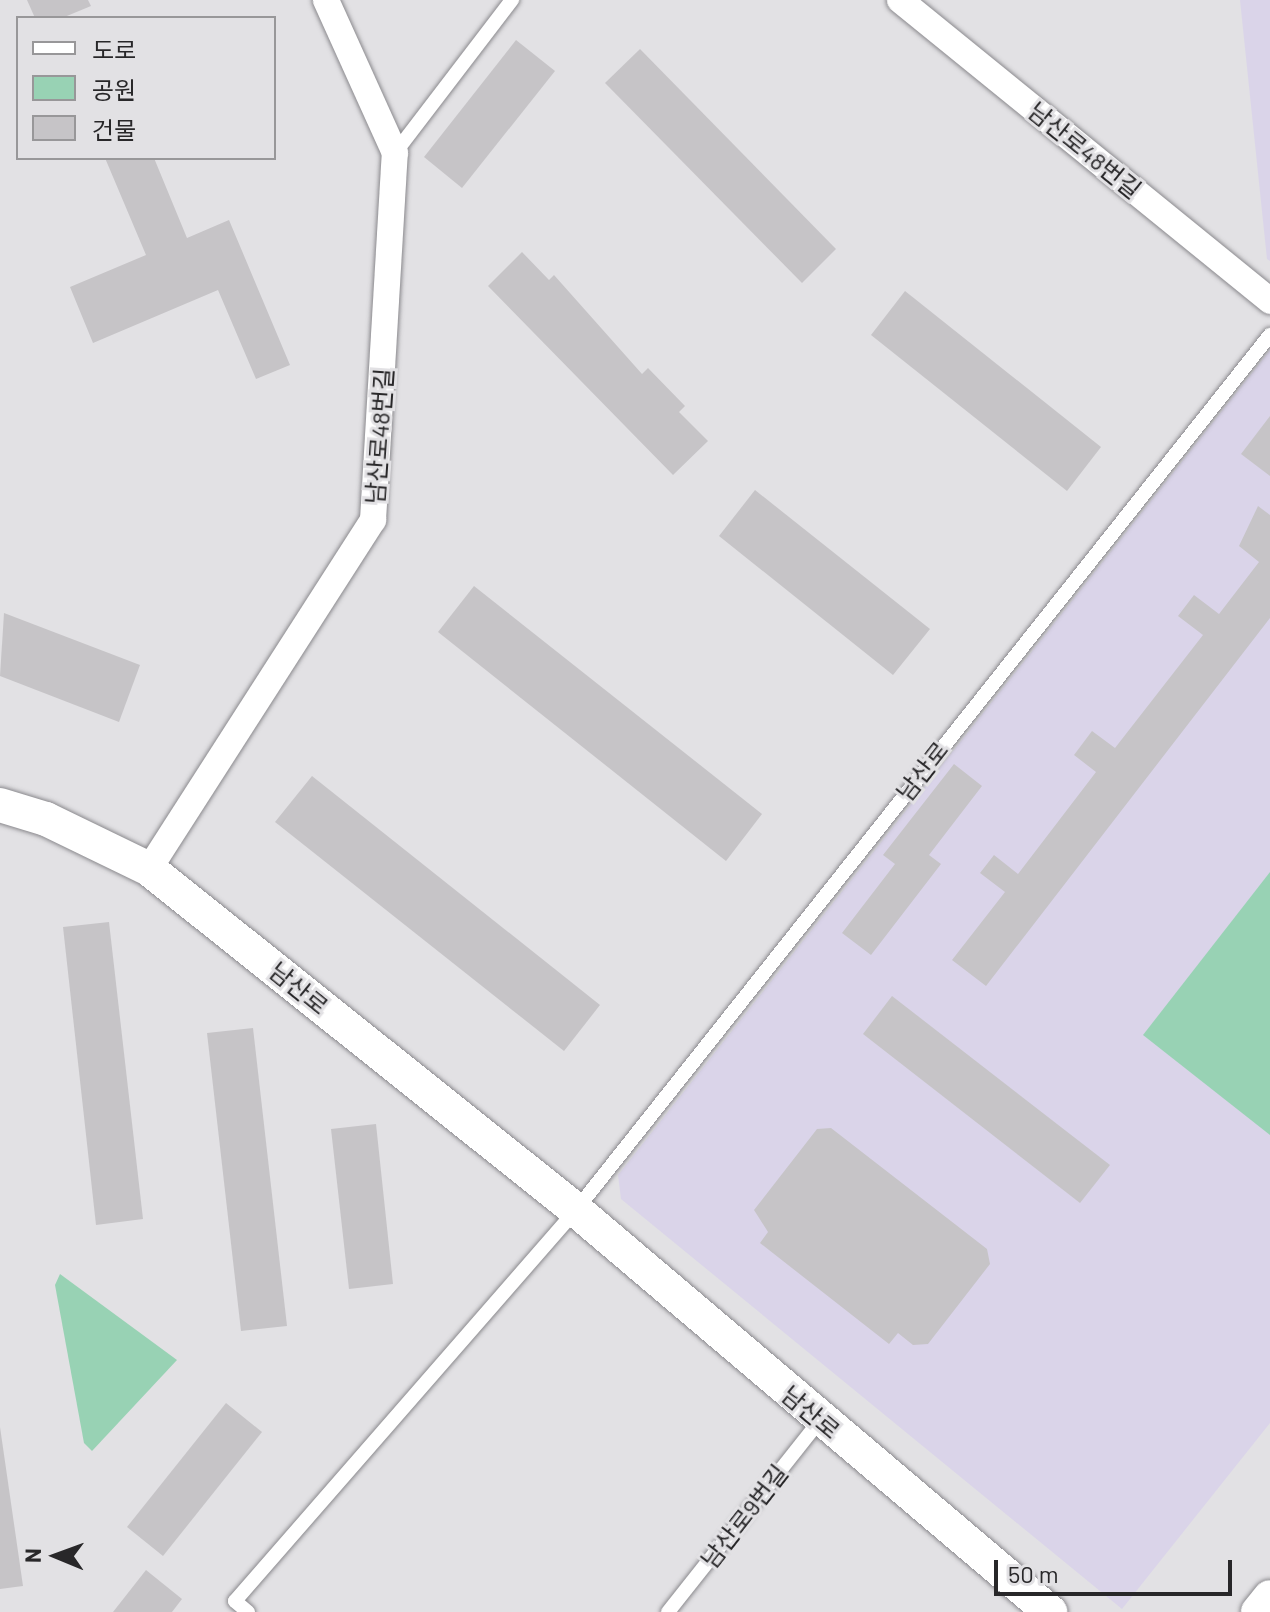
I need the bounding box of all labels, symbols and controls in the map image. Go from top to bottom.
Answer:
legend [16,16,276,160]
text: 도로 [92,35,136,64]
text: 공원 [92,75,136,104]
street label: 남산로48번길 [1023,96,1147,204]
text: 건물 [92,115,136,144]
street label: 남산로48번길 [360,367,398,505]
street label: 남산로 [890,736,954,806]
street label: 남산로 [264,956,334,1020]
street label: 남산로 [776,1380,846,1444]
street label: 남산로9번길 [695,1459,793,1573]
north arrow [16,1516,96,1596]
scale bar [998,1544,1236,1594]
text: N [19,1548,45,1563]
text: 50 m [1008,1559,1059,1588]

